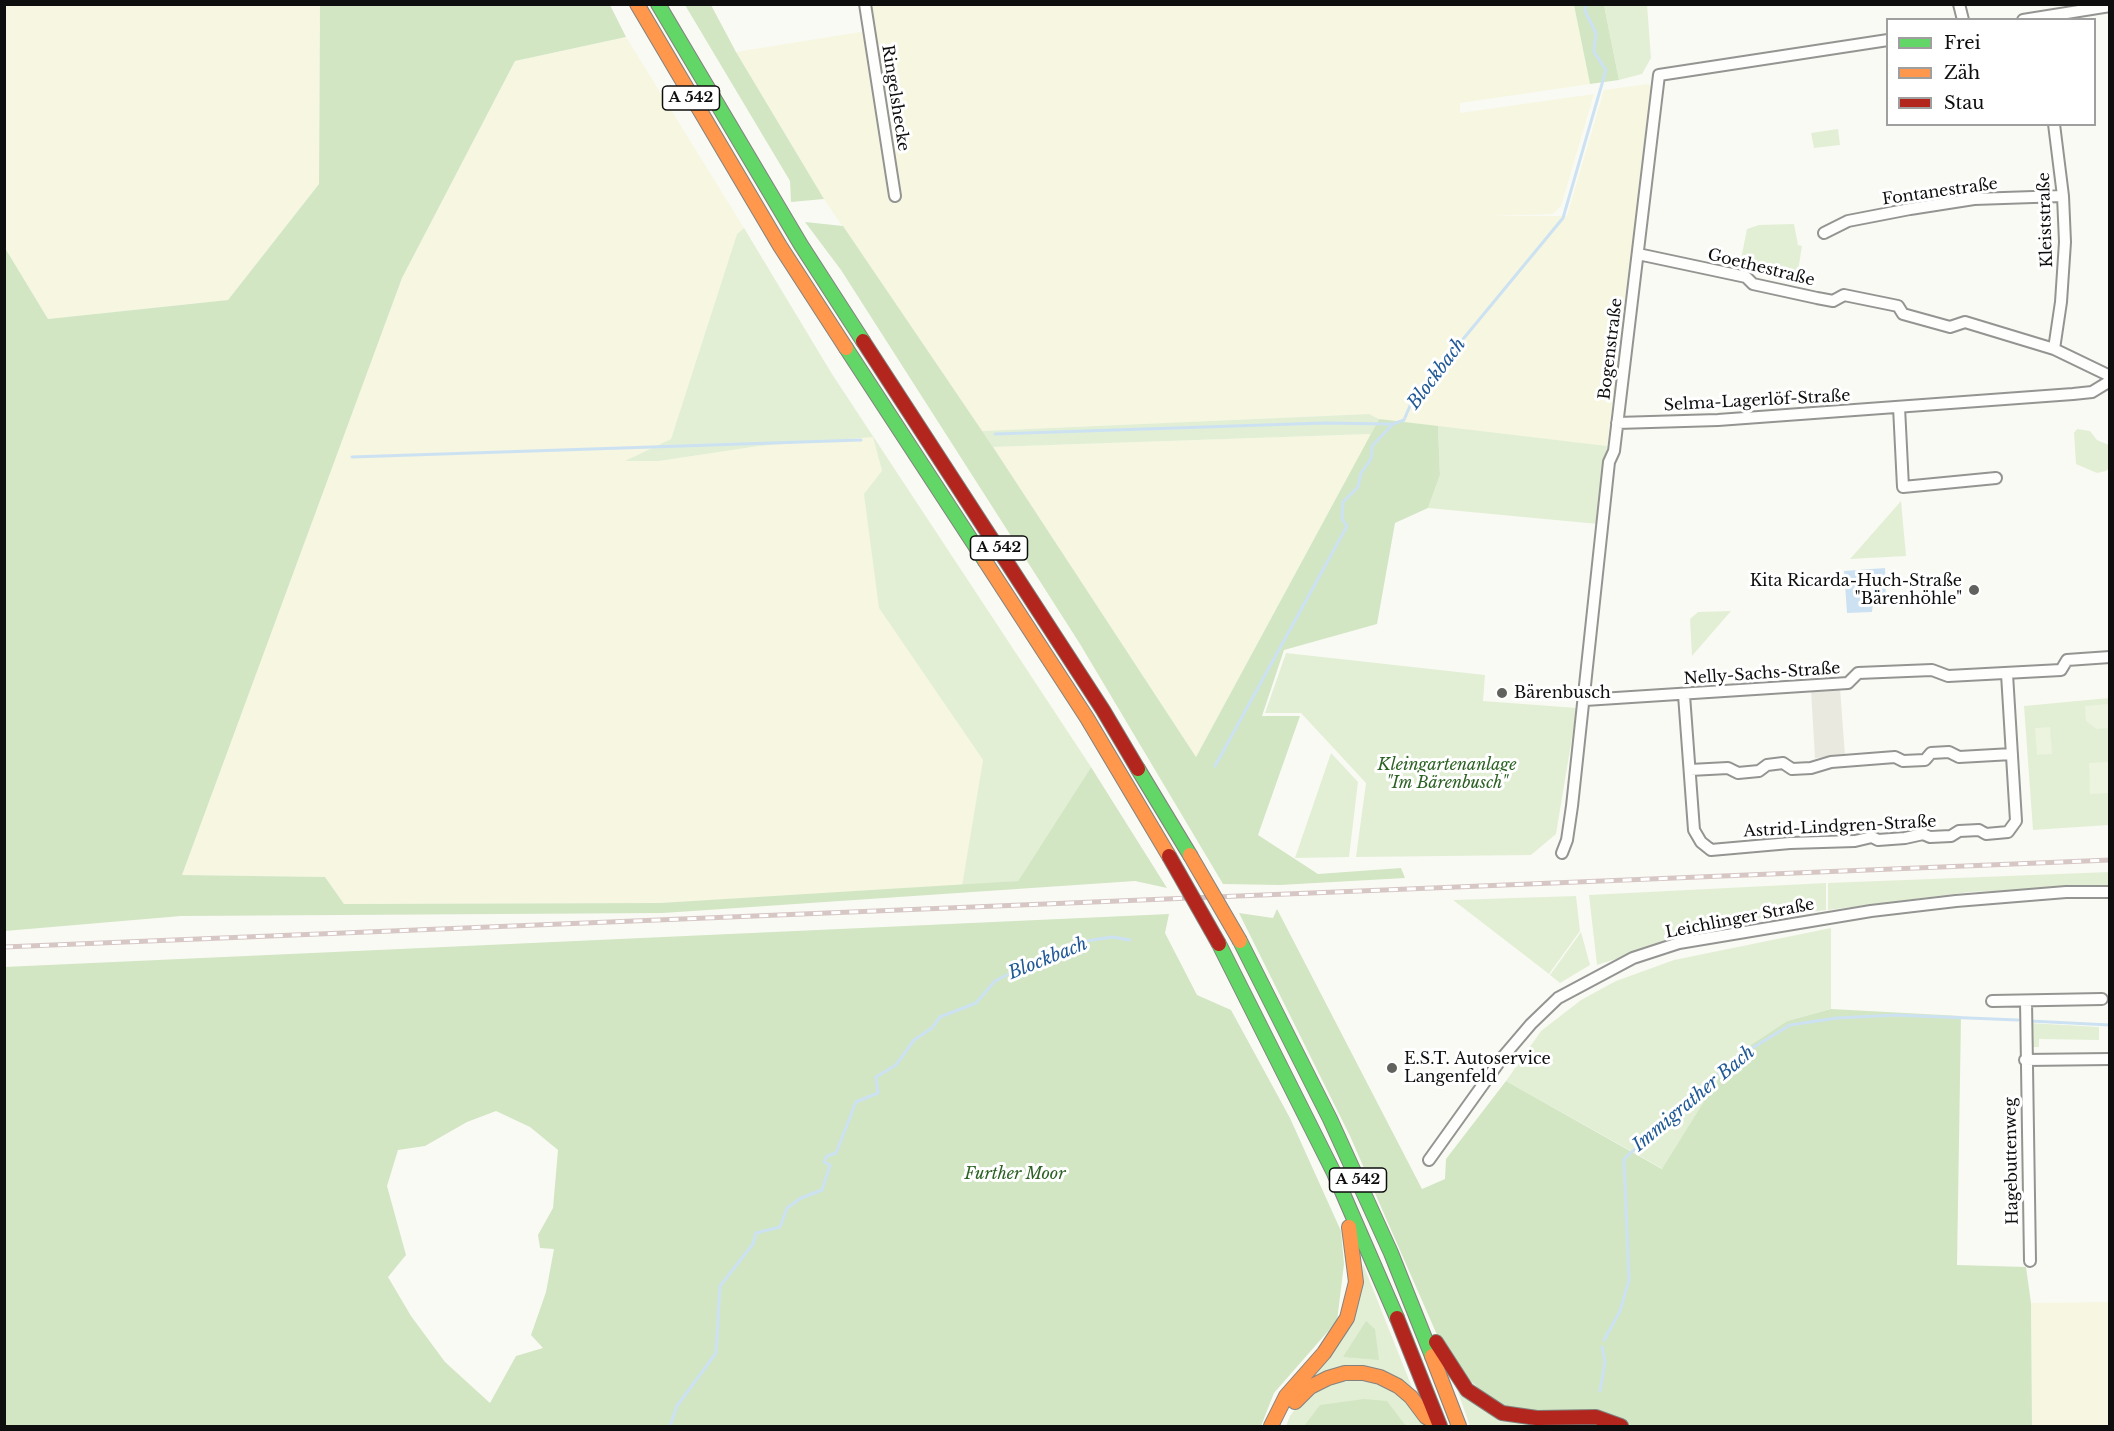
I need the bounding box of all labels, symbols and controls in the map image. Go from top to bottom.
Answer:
legend [1886,18,2096,126]
text: Frei [1944,32,1981,54]
street label: Ringelshecke [877,43,913,153]
text: Zäh [1944,62,1980,84]
road number: A 542 [662,86,720,110]
text: Stau [1944,92,1984,114]
street label: Kleiststraße [2035,172,2057,268]
street label: Fontanestraße [1881,174,1999,210]
street label: Goethestraße [1705,245,1817,291]
street label: Bogenstraße [1595,297,1627,401]
water label: Blockbach [1403,334,1471,414]
street label: Selma-Lagerlöf-Straße [1663,387,1851,415]
road number: A 542 [970,536,1028,560]
place label: Kita Ricarda-Huch-Straße "Bärenhöhle" [1750,571,1962,609]
marker: Kita Ricarda-Huch-Straße "Bärenhöhle" [1967,583,1981,597]
street label: Nelly-Sachs-Straße [1683,659,1841,689]
place label: Bärenbusch [1514,683,1611,703]
marker: Bärenbusch [1495,686,1509,700]
park label: Kleingartenanlage "Im Bärenbusch" [1378,755,1516,793]
street label: Astrid-Lindgren-Straße [1743,812,1937,842]
street label: Leichlinger Straße [1664,895,1816,943]
water label: Blockbach [1005,933,1091,985]
water label: Immigrather Bach [1629,1042,1759,1156]
place label: E.S.T. Autoservice Langenfeld [1404,1049,1551,1087]
marker: E.S.T. Autoservice Langenfeld [1385,1061,1399,1075]
street label: Hagebuttenweg [2001,1097,2023,1225]
park label: Further Moor [964,1164,1066,1184]
road number: A 542 [1330,1168,1386,1192]

